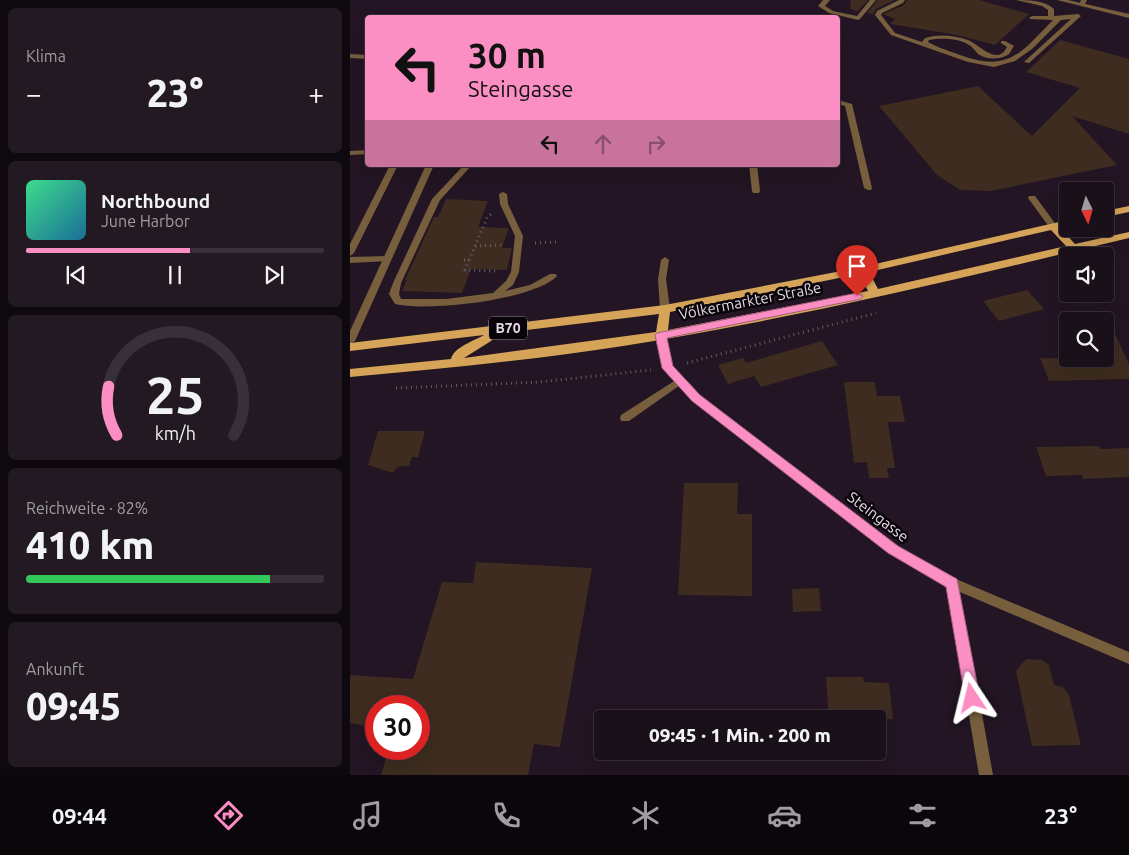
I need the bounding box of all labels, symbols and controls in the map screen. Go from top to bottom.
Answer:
icon: left [385,35,450,100]
text: 30 m [468,35,546,75]
text: Klima [26,47,66,65]
text: 23° [147,72,203,114]
text: Steingasse [468,76,573,101]
text: − [26,78,42,109]
text: + [308,78,324,109]
icon: left [536,130,564,158]
icon: ahead [589,130,617,158]
icon: right [642,130,670,158]
north arrow [1059,182,1114,238]
map controls [1059,182,1114,367]
text: Northbound [101,190,210,212]
text: June Harbor [101,212,190,230]
pin [836,245,878,296]
button: sound [1059,247,1114,302]
icon: arrive [843,252,871,280]
icon: previous [62,261,90,289]
icon: pause [161,261,189,289]
icon: next [260,261,288,289]
street label: Völkermarkter Straße [677,278,823,323]
button: search [1059,312,1114,367]
road number: B70 [489,316,527,339]
text: 25 [146,366,204,424]
text: km/h [154,423,196,443]
street label: Steingasse [844,488,912,545]
text: Reichweite · 82% [26,499,148,517]
text: 410 km [26,524,154,566]
text: Ankunft [26,660,84,678]
position arrow [945,671,997,723]
text: 09:45 [26,685,121,727]
speed limit sign: 30 [365,695,430,760]
text: 09:45 · 1 Min. · 200 m [649,724,831,746]
icon: directions [211,798,246,833]
icon: music [350,798,385,833]
icon: phone [489,798,524,833]
icon: climate [628,798,663,833]
icon: car [767,798,802,833]
icon: filters [905,798,940,833]
text: 09:44 [52,803,107,828]
text: 23° [1044,803,1077,828]

